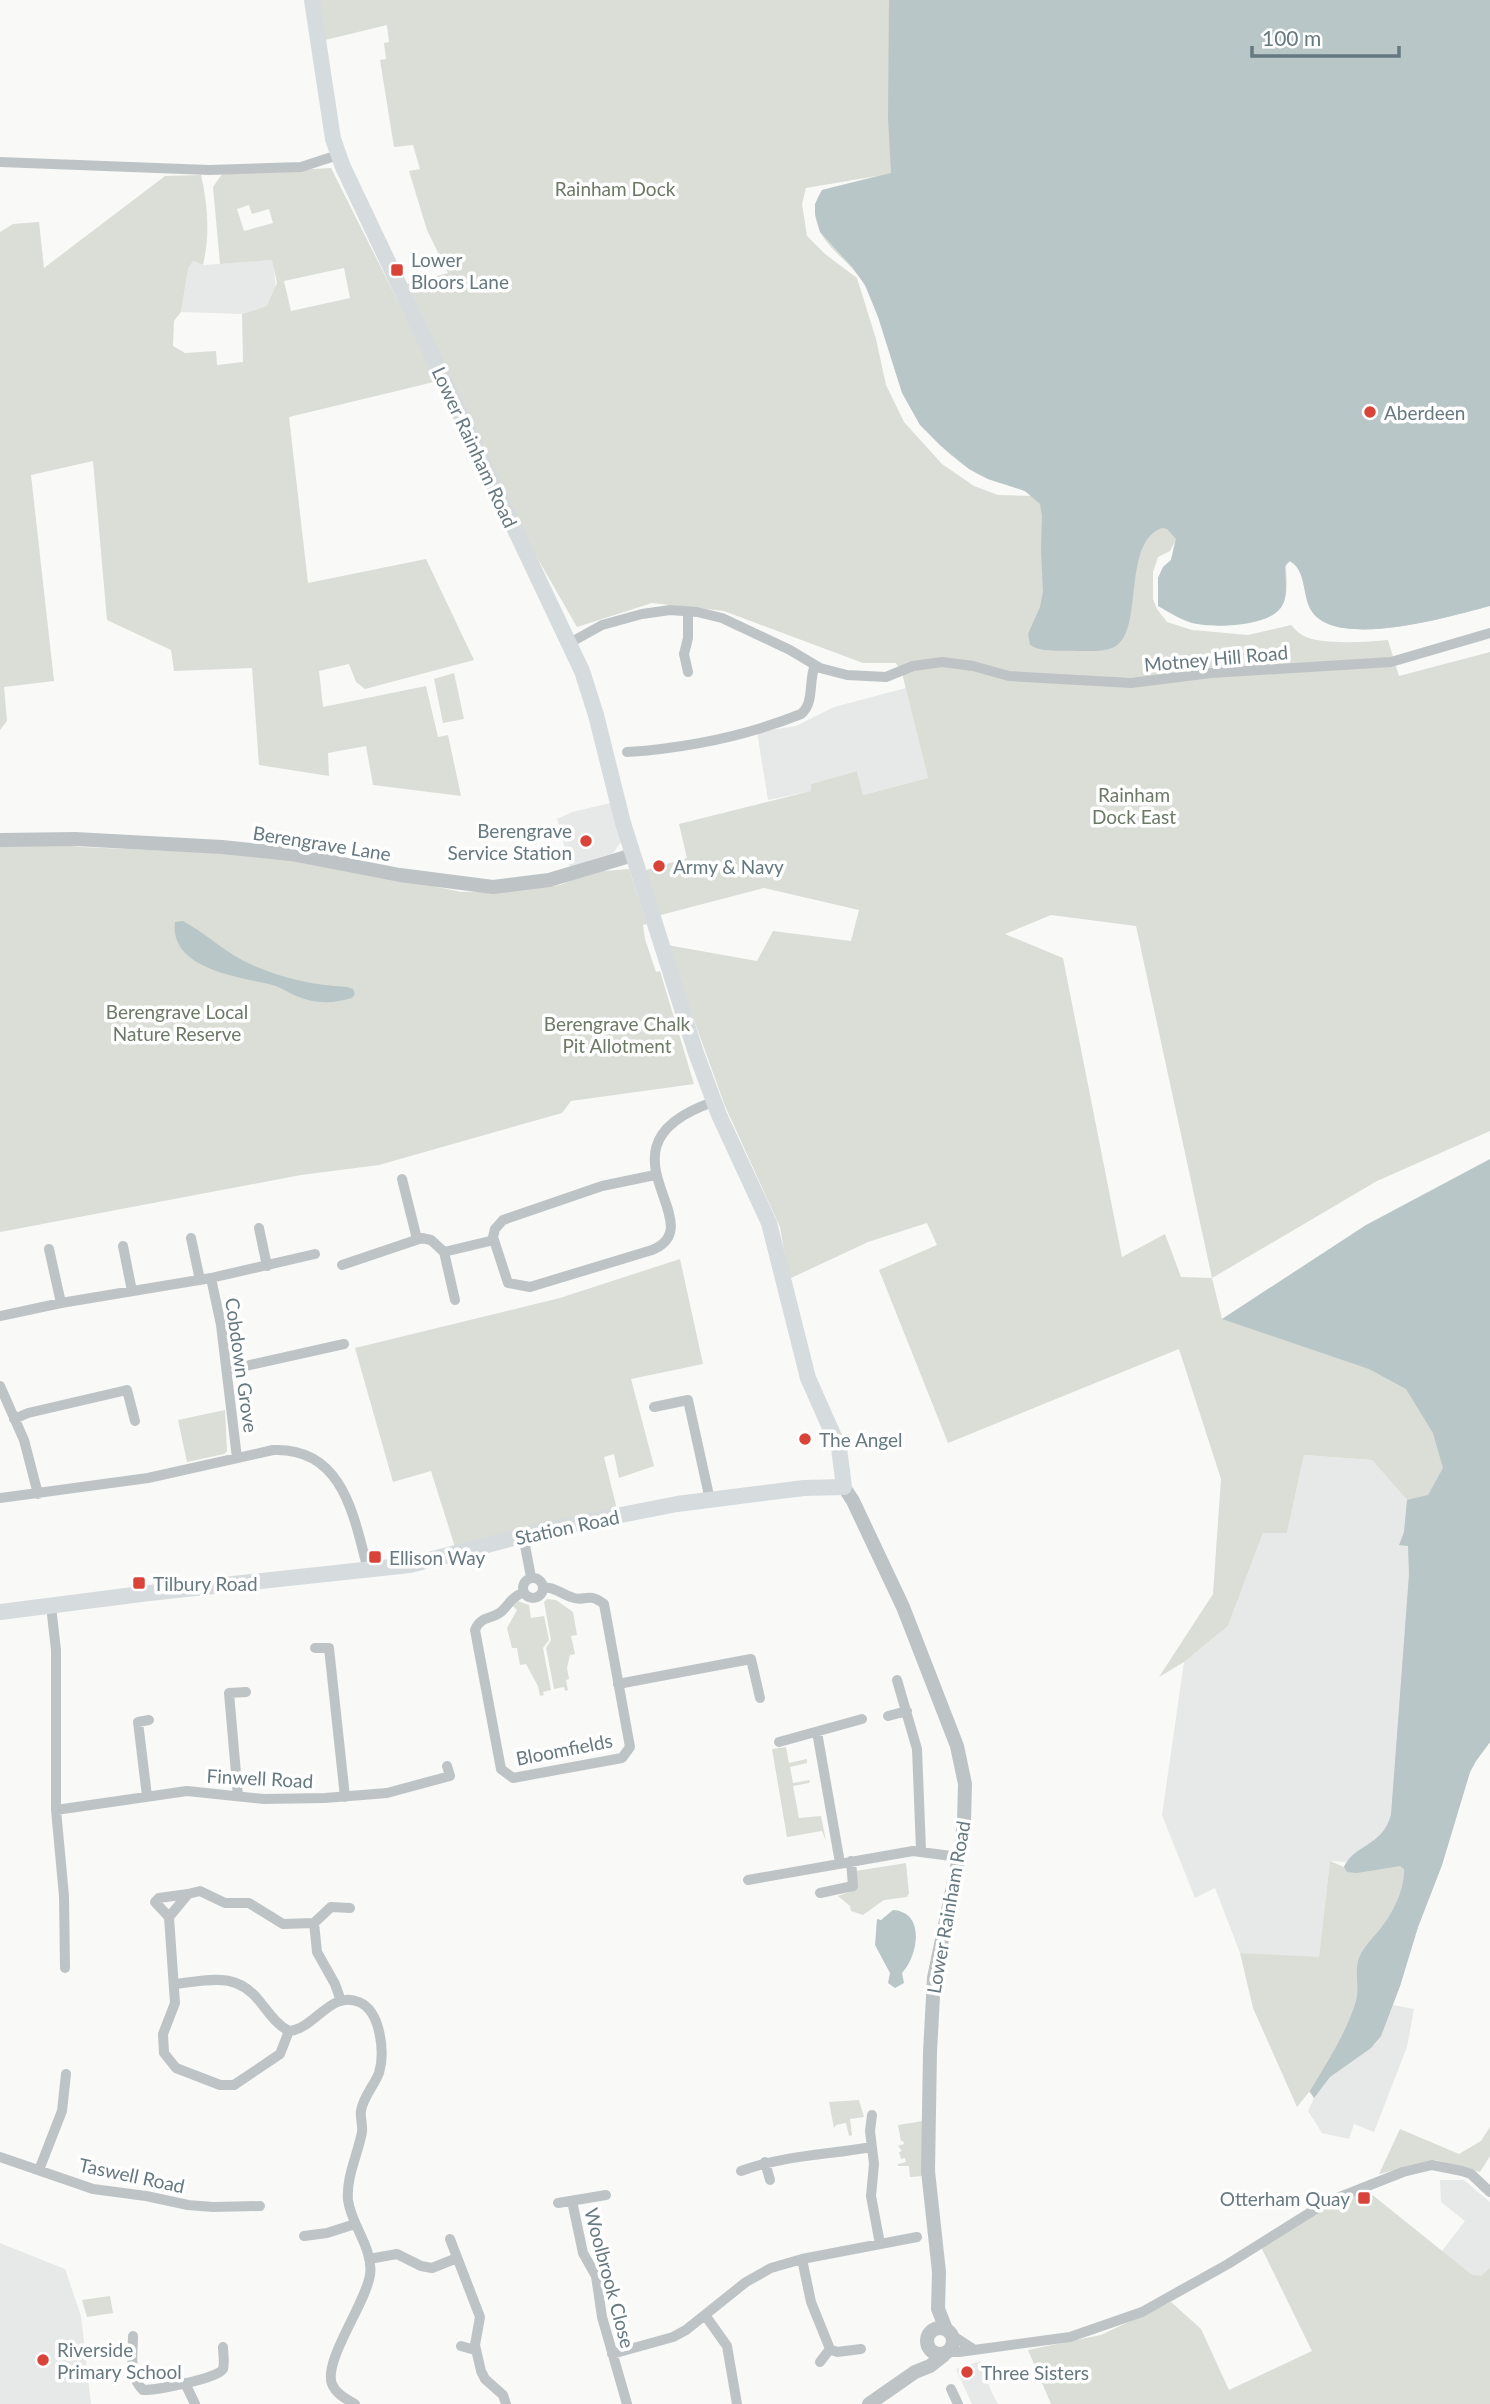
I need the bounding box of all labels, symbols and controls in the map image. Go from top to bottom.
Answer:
scale bar [1252,14,1399,58]
text: 100 m [1262,25,1321,50]
park label: Rainham Dock [555,177,676,200]
place label: Lower Bloors Lane [411,248,509,293]
marker: Lower Bloors Lane [389,262,405,278]
street label: Lower Rainham Road [428,363,522,531]
place label: Aberdeen [1384,401,1465,424]
marker: Aberdeen [1362,404,1378,420]
street label: Motney Hill Road [1143,640,1289,676]
park label: Rainham Dock East [1092,783,1176,828]
place label: Berengrave Service Station [448,819,572,864]
street label: Berengrave Lane [251,821,393,865]
marker: Berengrave Service Station [578,833,594,849]
place label: Army & Navy [673,855,784,878]
marker: Army & Navy [651,858,667,874]
park label: Berengrave Local Nature Reserve [106,1000,248,1045]
park label: Berengrave Chalk Pit Allotment [544,1012,691,1057]
street label: Cobdown Grove [221,1296,263,1434]
place label: The Angel [819,1428,903,1451]
marker: The Angel [797,1431,813,1447]
street label: Station Road [513,1505,621,1549]
place label: Ellison Way [389,1546,485,1569]
marker: Ellison Way [367,1549,383,1565]
place label: Tilbury Road [153,1572,258,1595]
marker: Tilbury Road [131,1575,147,1591]
street label: Bloomfields [514,1728,614,1770]
street label: Finwell Road [206,1764,314,1792]
street label: Lower Rainham Road [921,1819,975,1995]
street label: Taswell Road [77,2153,187,2197]
place label: Otterham Quay [1220,2187,1350,2210]
marker: Otterham Quay [1356,2190,1372,2206]
street label: Woolbrook Close [580,2205,640,2351]
place label: Riverside Primary School [57,2338,182,2383]
marker: Riverside Primary School [35,2352,51,2368]
place label: Three Sisters [981,2361,1089,2384]
marker: Three Sisters [959,2364,975,2380]

